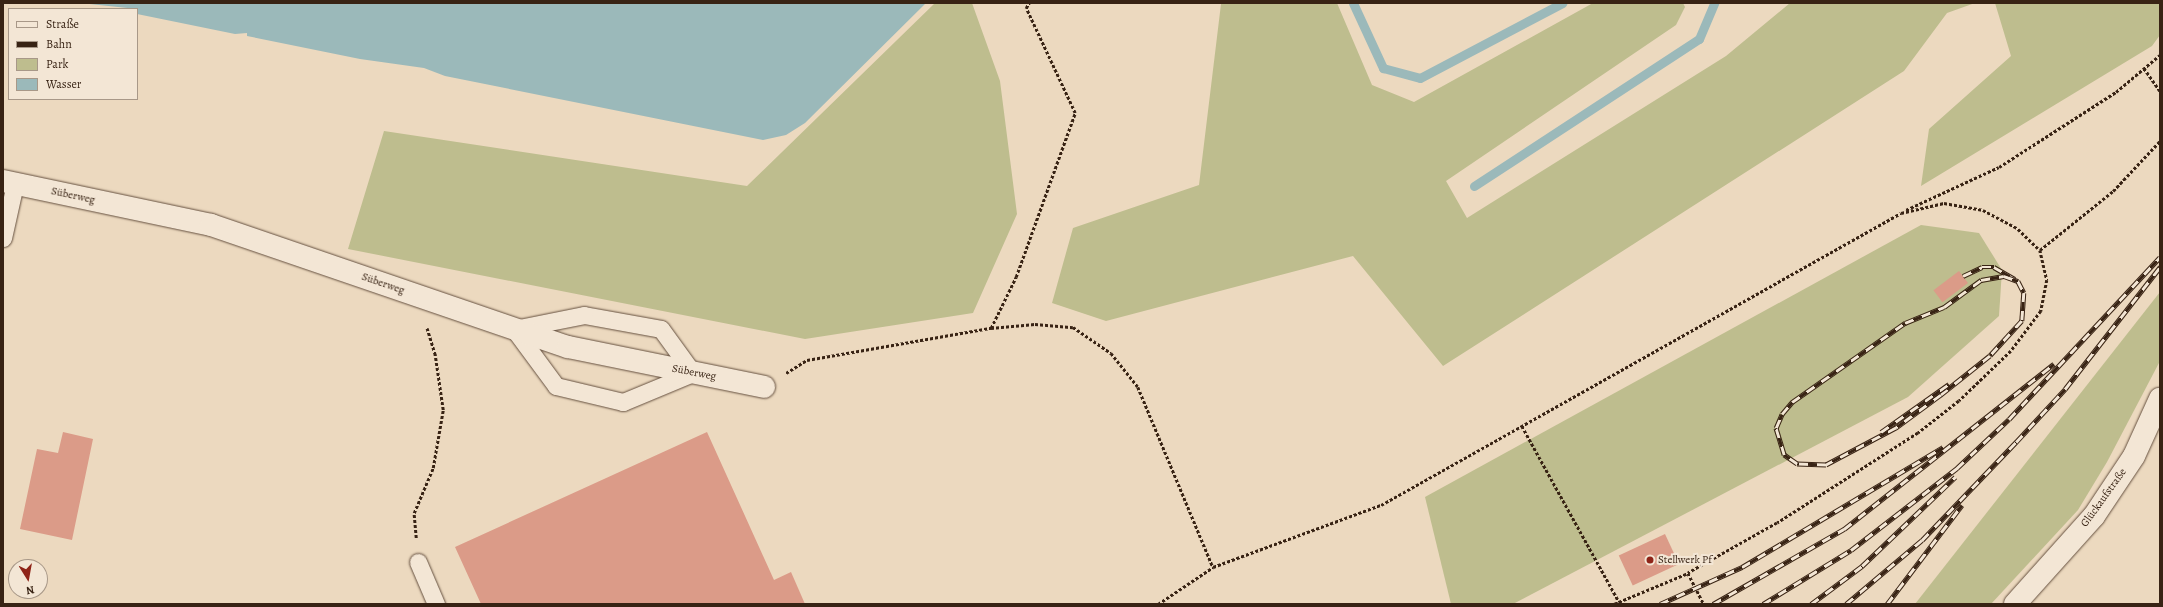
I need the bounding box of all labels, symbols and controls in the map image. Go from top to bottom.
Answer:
legend [8,8,138,100]
text: Straße [46,16,79,32]
text: Bahn [46,36,72,52]
text: Park [46,56,69,72]
text: Wasser [46,76,81,92]
street label: Süberweg [50,185,96,207]
street label: Süberweg [360,271,406,297]
street label: Süberweg [671,362,717,384]
street label: Glückaufstraße [2078,466,2130,530]
place label: Stellwerk Pf [1658,553,1712,567]
marker: Stellwerk Pf [1645,555,1655,565]
north arrow [8,559,48,599]
text: N [25,582,36,598]

